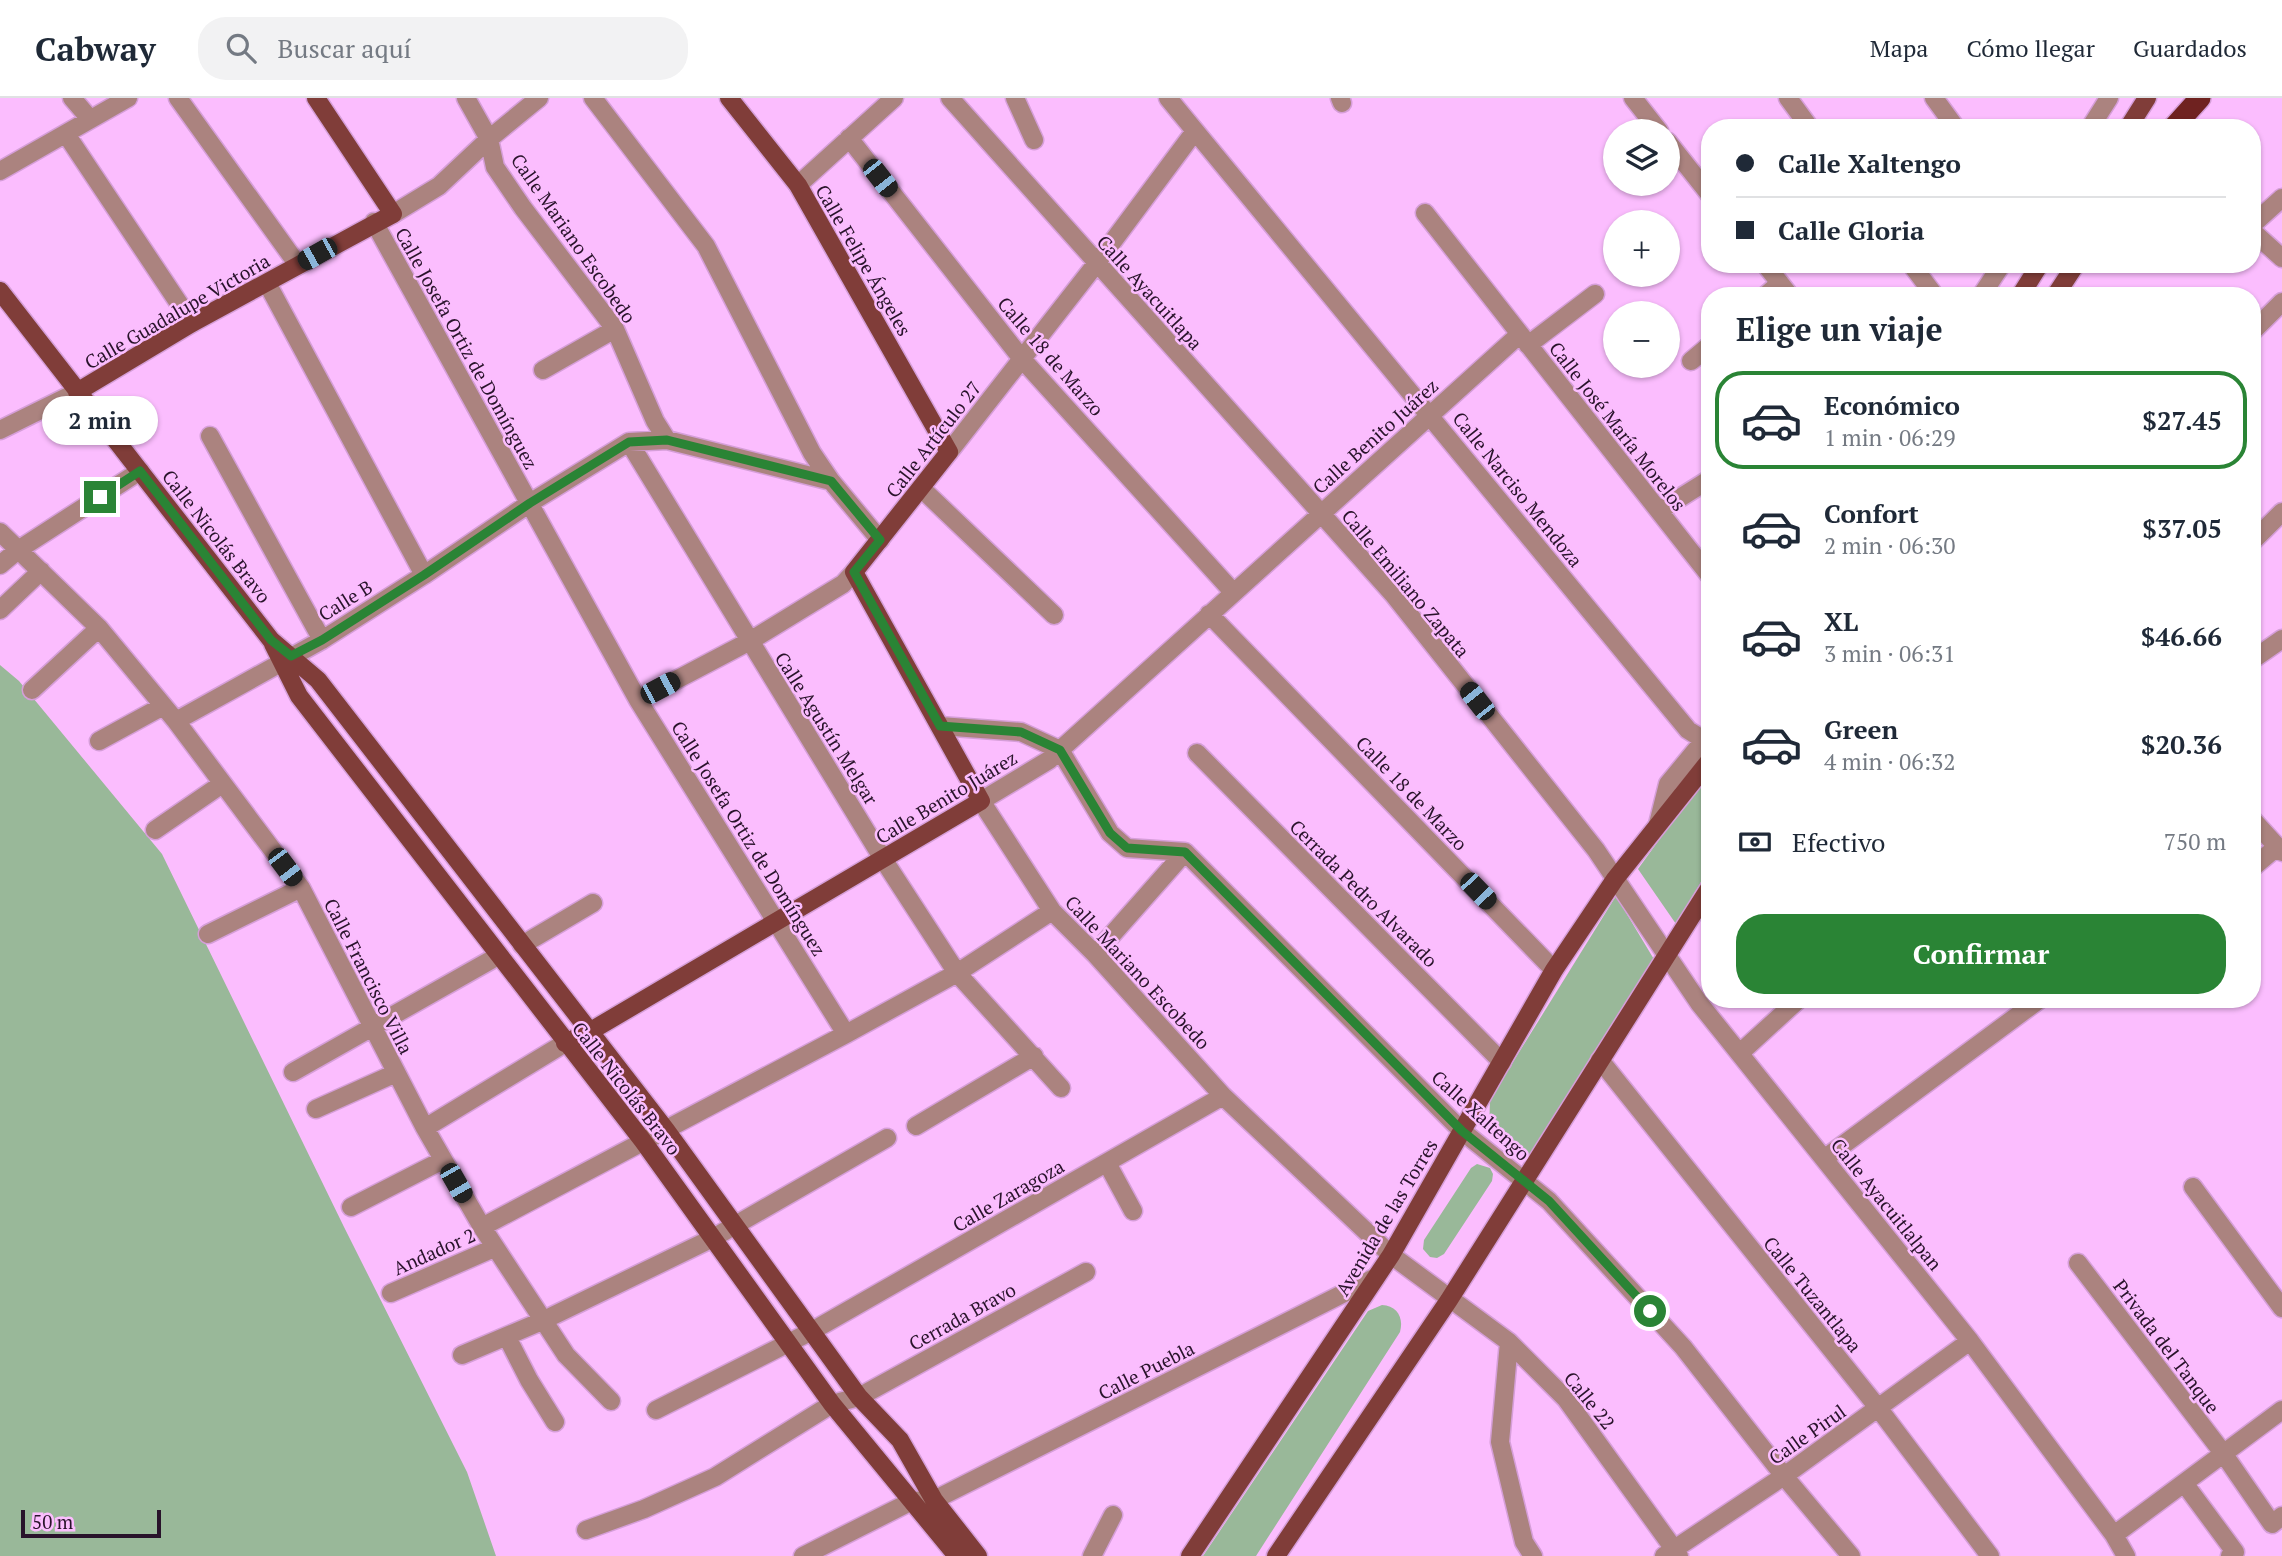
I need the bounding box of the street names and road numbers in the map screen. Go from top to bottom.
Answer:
street label: Calle Mariano Escobedo [506,148,642,328]
street label: Calle Felipe Ángeles [811,180,917,340]
street label: Calle Josefa Ortiz de Domínguez [390,223,544,473]
street label: Calle Ayacuitlapa [1092,229,1208,355]
street label: Calle Guadalupe Victoria [80,248,274,374]
street label: Calle 18 de Marzo [992,291,1110,421]
street label: Calle José María Morelos [1544,336,1692,516]
street label: Calle Benito Juárez [1307,373,1443,499]
street label: Calle Artículo 27 [880,376,986,502]
street label: Calle Narciso Mendoza [1447,406,1589,572]
street label: Calle Nicolás Bravo [157,464,277,608]
street label: Calle Emiliano Zapata [1337,504,1476,663]
street label: Calle B [313,574,377,626]
street label: Calle Agustín Melgar [770,647,885,810]
street label: Calle Josefa Ortiz de Domínguez [666,716,832,960]
street label: Calle 18 de Marzo [1351,730,1473,856]
street label: Calle Benito Juárez [871,745,1021,849]
street label: Cerrada Pedro Alvarado [1285,814,1443,972]
street label: Calle Mariano Escobedo [1060,890,1216,1054]
street label: Calle Francisco Villa [319,894,419,1058]
street label: Calle Nicolás Bravo [567,1016,687,1160]
street label: Calle Xaltengo [1427,1064,1535,1166]
street label: Calle Ayacuitlalpan [1826,1133,1948,1275]
street label: Avenida de las Torres [1329,1134,1443,1300]
street label: Calle Zaragoza [948,1153,1069,1237]
street label: Andador 2 [389,1222,479,1280]
street label: Calle Tuzantlapa [1758,1231,1868,1358]
street label: Privada del Tanque [2108,1274,2226,1418]
street label: Cerrada Bravo [904,1276,1020,1356]
street label: Calle Puebla [1094,1335,1199,1405]
street label: Calle 22 [1559,1366,1621,1434]
street label: Calle Pirul [1764,1398,1850,1470]

